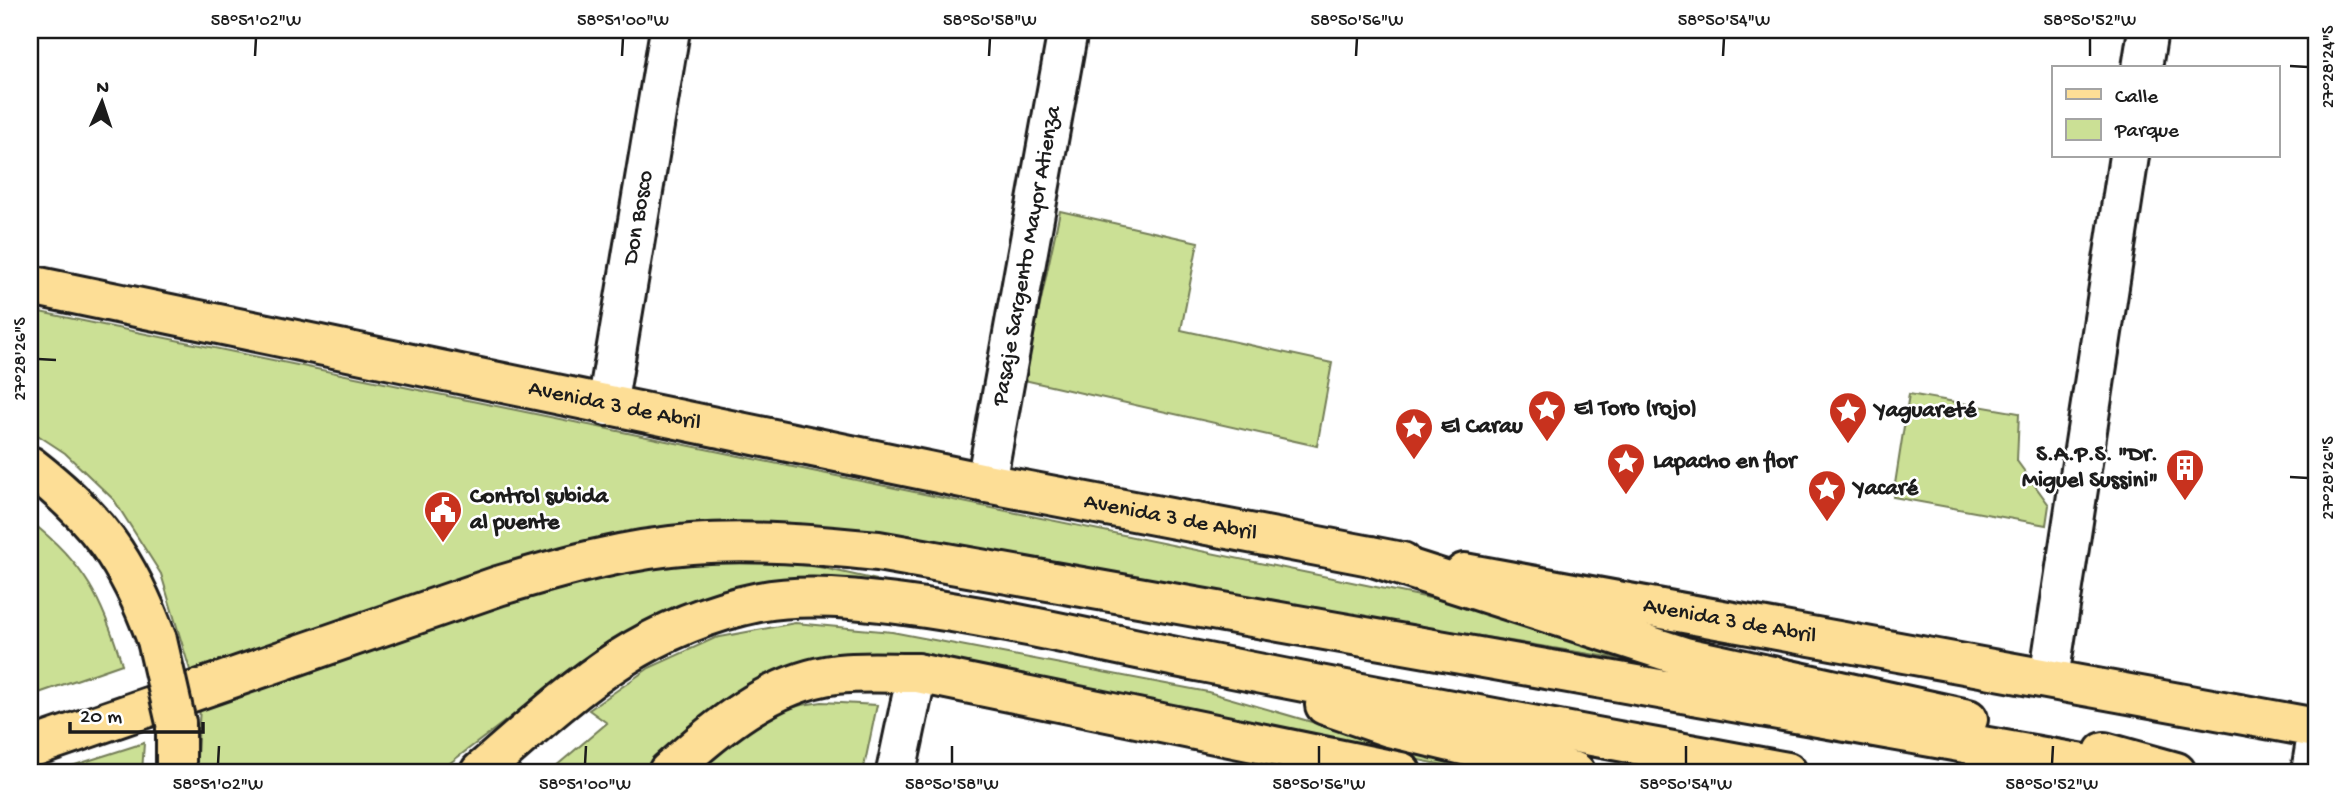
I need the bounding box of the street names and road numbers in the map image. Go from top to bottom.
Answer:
street label: Pasaje Sargento Mayor Atienza [987,102,1068,409]
street label: Don Bosco [617,168,660,269]
street label: Avenida 3 de Abril [526,375,703,437]
street label: Avenida 3 de Abril [1082,488,1259,548]
street label: Avenida 3 de Abril [1641,592,1818,650]

